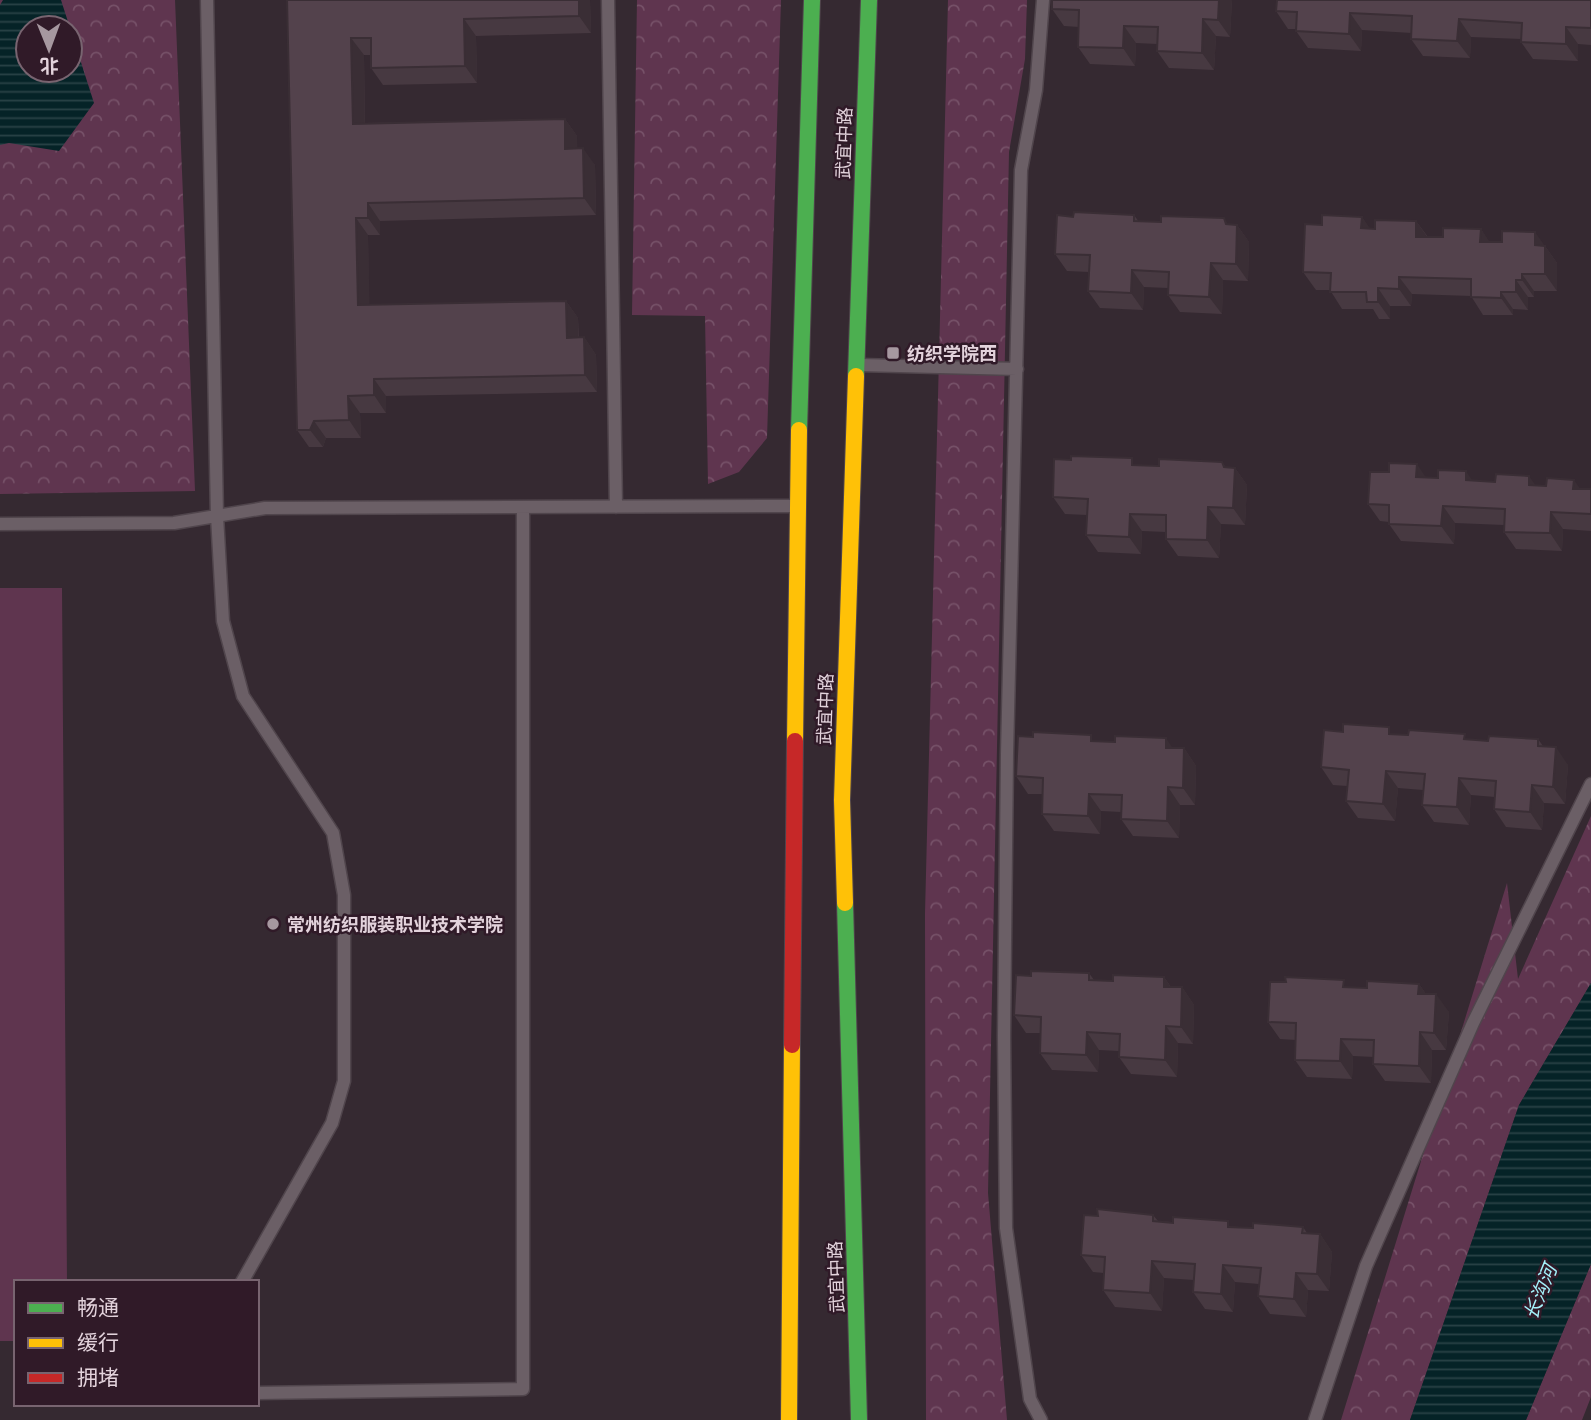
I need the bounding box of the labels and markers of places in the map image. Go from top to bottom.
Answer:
place label: 纺织学院西 [907,343,997,364]
marker: 纺织学院西 [885,345,901,361]
place label: 常州纺织服装职业技术学院 [287,914,503,935]
marker: 常州纺织服装职业技术学院 [265,916,281,932]

